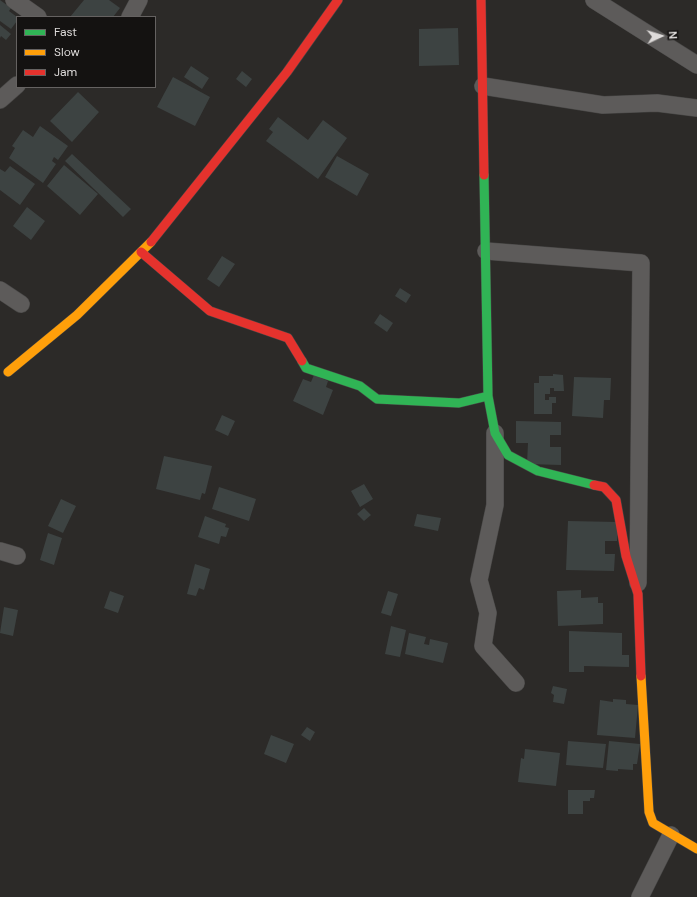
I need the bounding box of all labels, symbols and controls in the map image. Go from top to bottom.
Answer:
legend [16,16,156,88]
north arrow [641,16,681,56]
text: Fast [54,24,77,40]
text: N [666,31,680,40]
text: Slow [54,44,80,60]
text: Jam [54,64,77,80]

